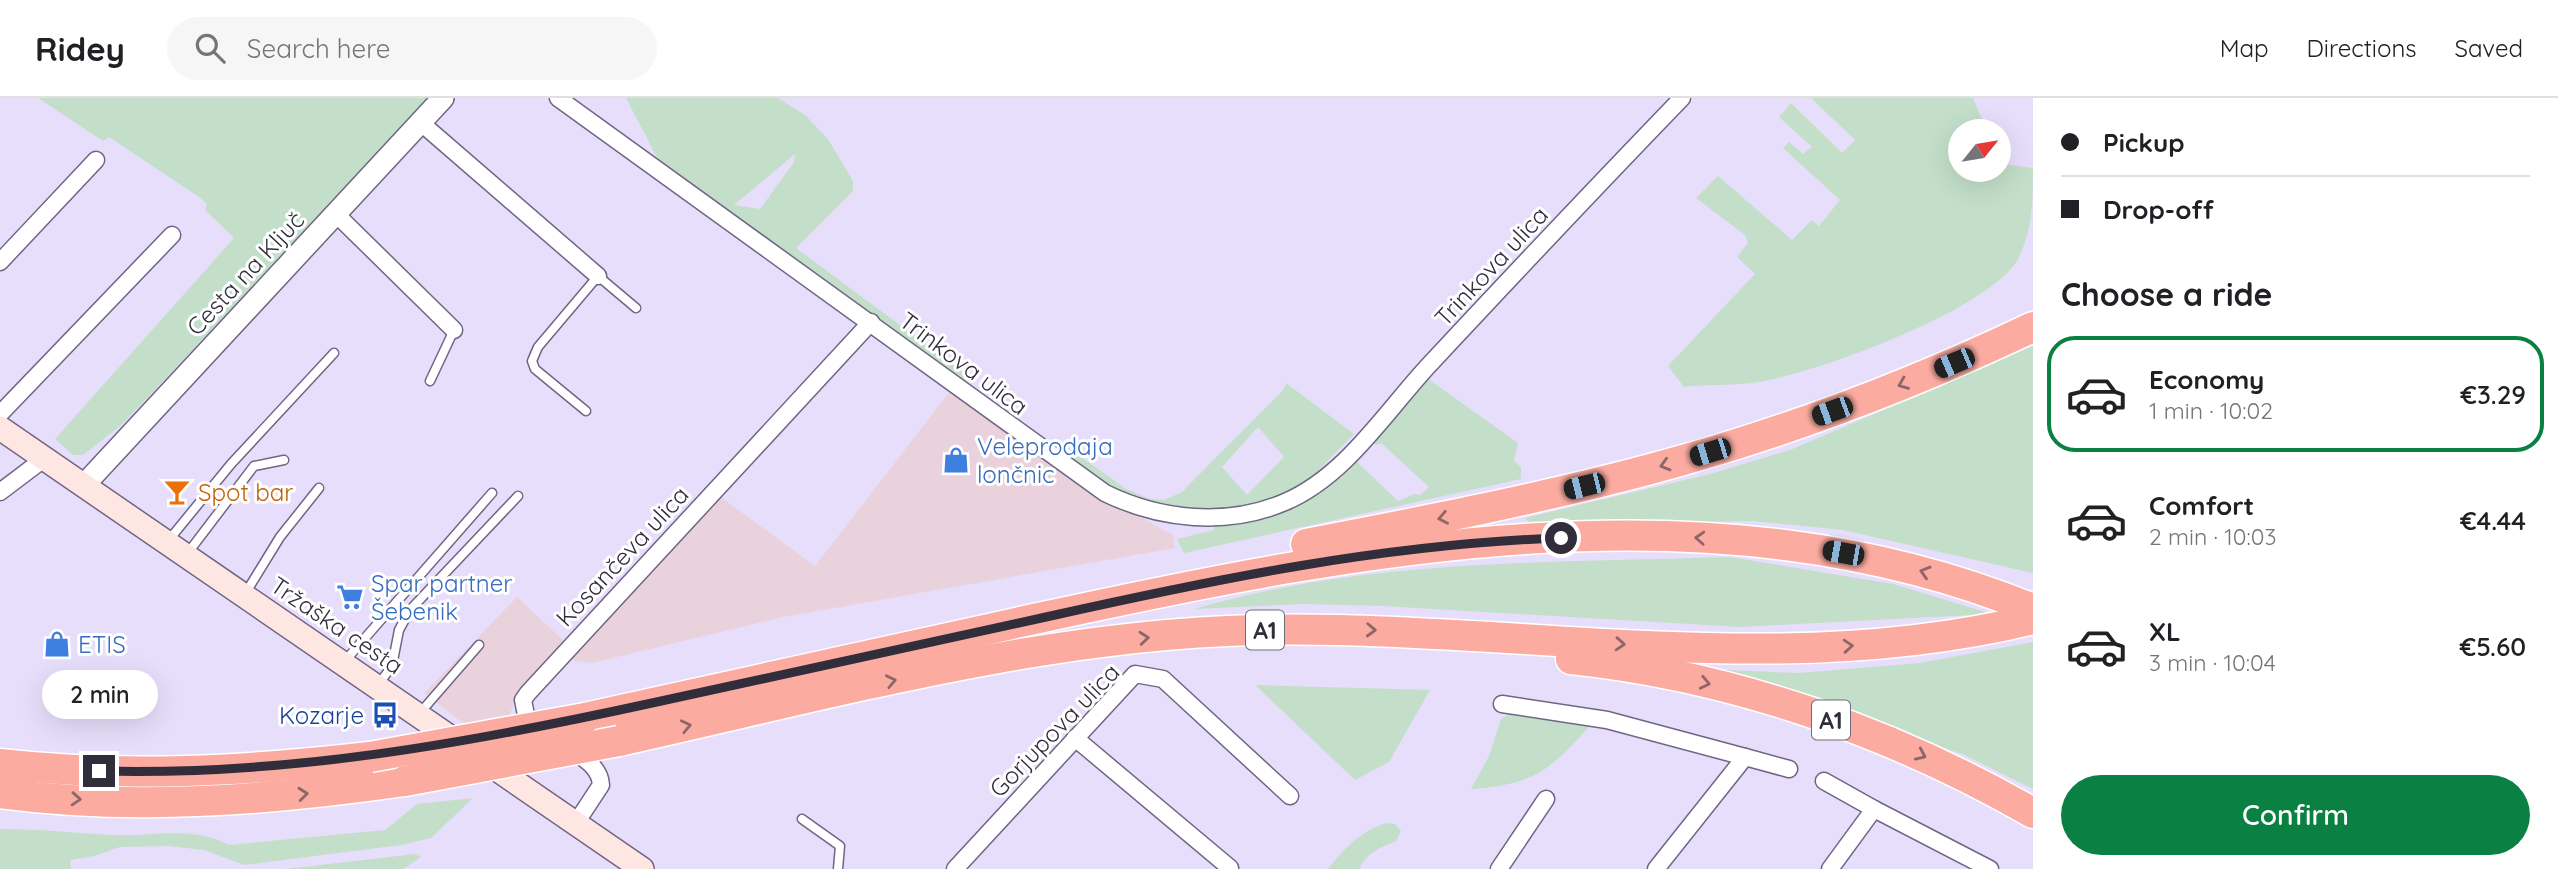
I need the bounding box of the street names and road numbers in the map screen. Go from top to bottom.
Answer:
street label: Trinkova ulica [1428,200,1554,332]
street label: Cesta na Ključ [180,205,310,341]
street label: Trinkova ulica [894,305,1034,421]
street label: Kosančeva ulica [549,480,695,632]
street label: Tržaška cesta [265,570,409,680]
road number: A1 [1246,610,1284,650]
street label: Gorjupova ulica [983,657,1125,803]
road number: A1 [1812,700,1850,740]

